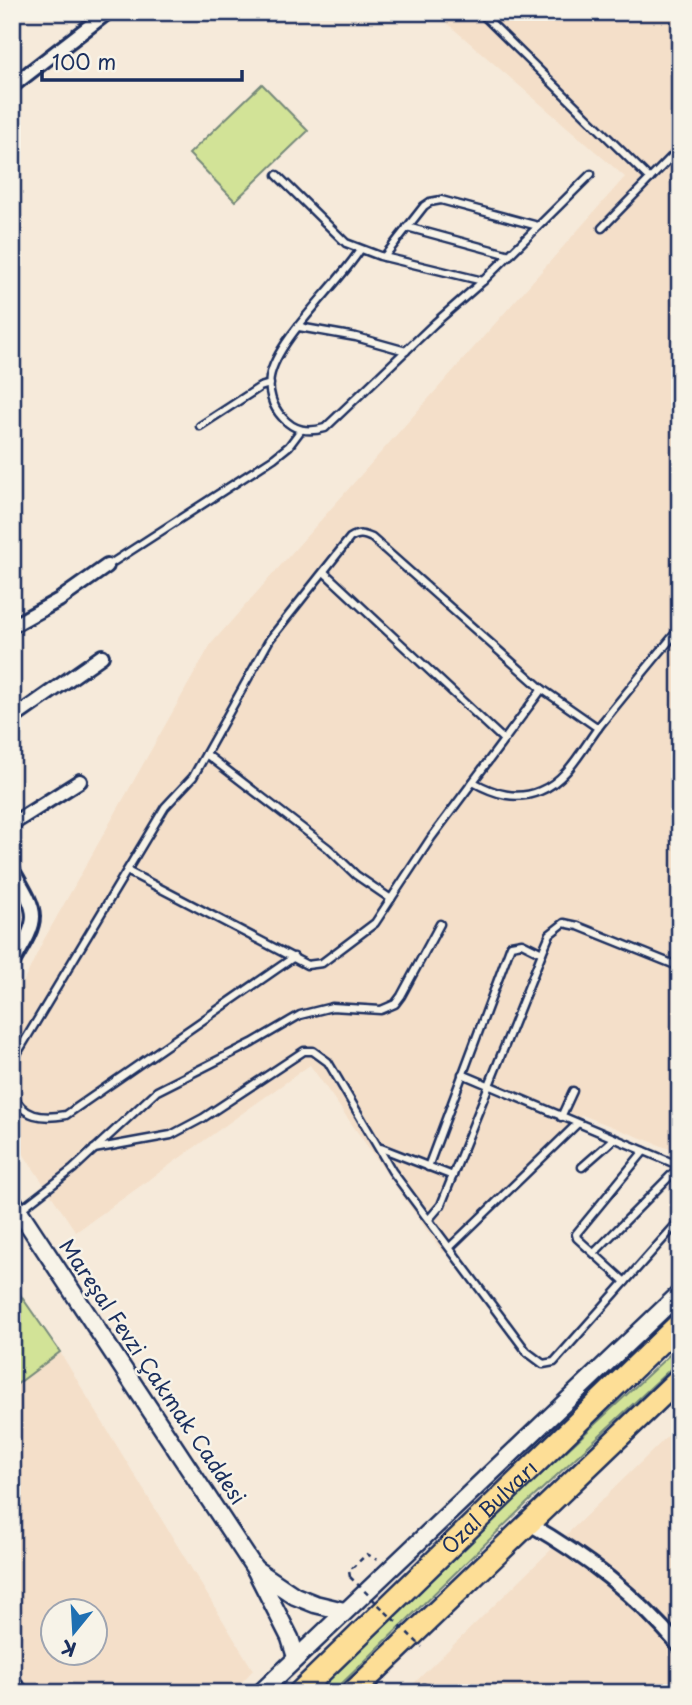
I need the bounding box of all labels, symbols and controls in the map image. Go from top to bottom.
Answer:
scale bar [42,38,242,82]
text: 100 m [52,45,116,77]
street label: Mareşal Fevzi Çakmak Caddesi [52,1231,255,1510]
street label: Özal Bulvarı [433,1452,544,1561]
north arrow [38,1596,108,1666]
text: K [57,1634,79,1665]

